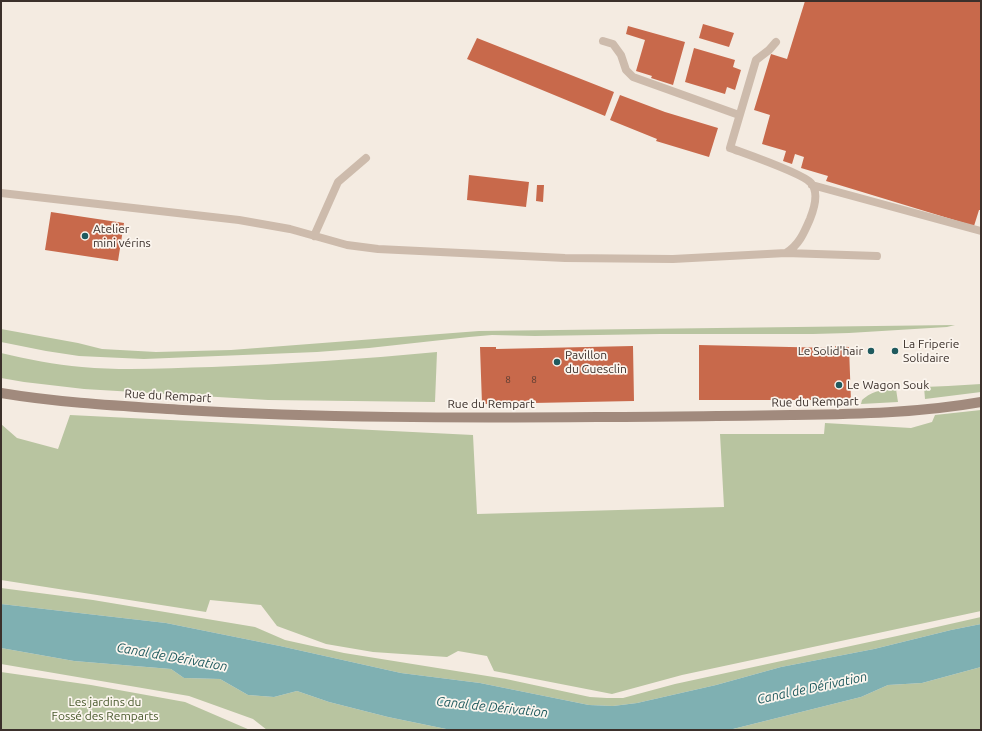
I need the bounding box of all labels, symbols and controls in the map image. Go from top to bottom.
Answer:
place label: Atelier mini vérins [93,222,151,250]
marker: Atelier mini vérins [80,231,90,241]
place label: La Friperie Solidaire [903,337,959,365]
place label: Le Solid'hair [798,344,863,358]
marker: Le Solid'hair [866,346,876,356]
marker: La Friperie Solidaire [890,346,900,356]
place label: Pavillon du Guesclin [565,348,627,376]
marker: Pavillon du Guesclin [552,357,562,367]
house number: 8 [505,374,511,386]
house number: 8 [531,374,537,386]
place label: Le Wagon Souk [847,378,929,392]
marker: Le Wagon Souk [834,380,844,390]
street label: Rue du Rempart [124,387,212,405]
street label: Rue du Rempart [771,394,859,410]
street label: Rue du Rempart [447,397,535,411]
water label: Canal de Dérivation [115,640,229,674]
water label: Canal de Dérivation [755,669,869,707]
water label: Canal de Dérivation [435,693,549,721]
park label: Les jardins du Fossé des Remparts [52,695,158,723]

